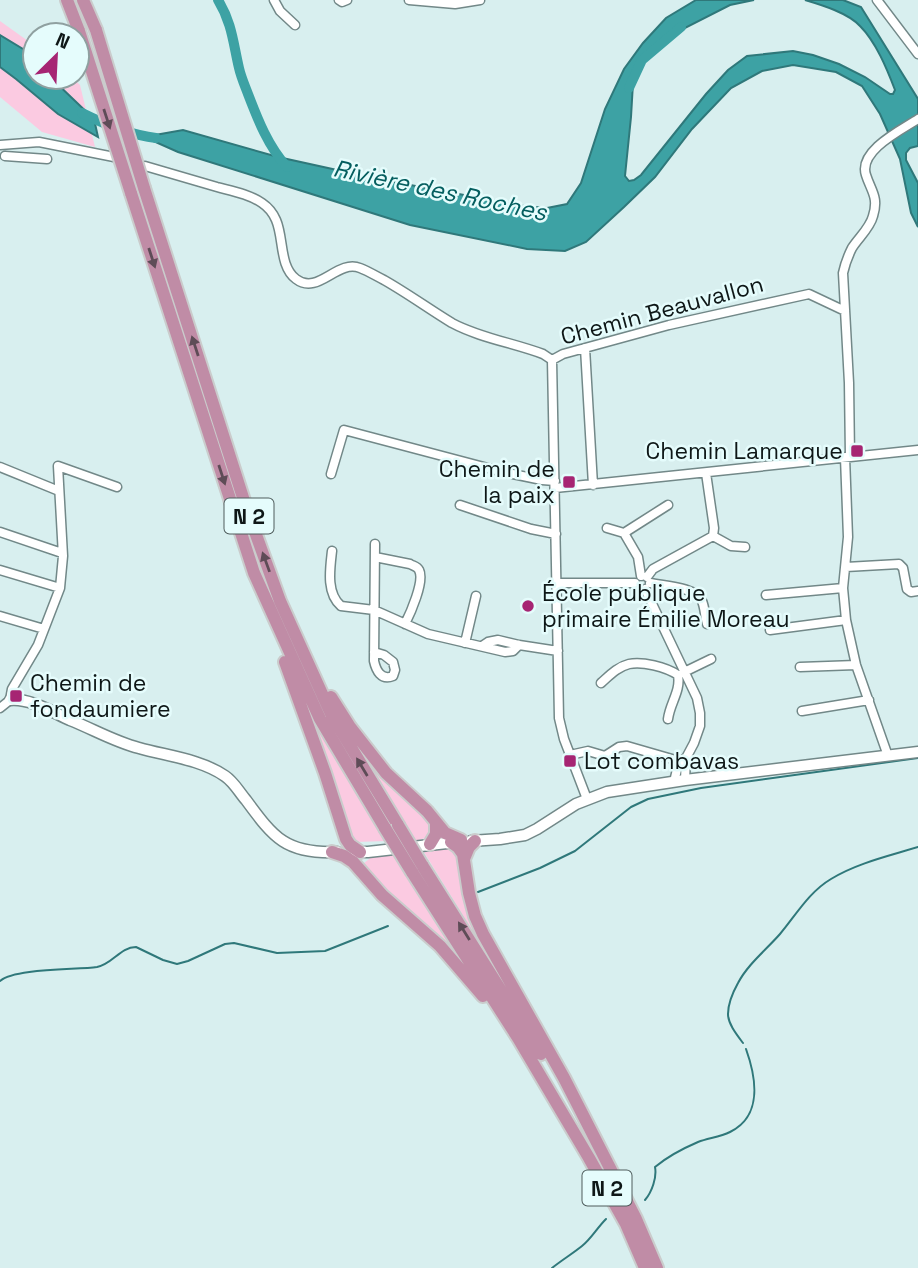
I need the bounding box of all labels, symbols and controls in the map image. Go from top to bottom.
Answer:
north arrow [21,21,91,91]
text: N [52,27,74,55]
one-way arrow [102,109,113,130]
water label: Rivière des Roches [330,152,551,228]
one-way arrow [148,248,158,269]
street label: Chemin Beauvallon [557,269,767,351]
one-way arrow [189,335,199,356]
place label: Chemin Lamarque [646,436,843,466]
marker: Chemin Lamarque [849,443,865,459]
place label: Chemin de la paix [439,454,555,510]
one-way arrow [217,464,228,485]
marker: Chemin de la paix [561,474,577,490]
road number: N 2 [224,498,274,534]
one-way arrow [260,551,271,572]
place label: École publique primaire Émilie Moreau [542,578,790,634]
marker: École publique primaire Émilie Moreau [520,598,536,614]
place label: Chemin de fondaumiere [30,668,171,724]
marker: Chemin de fondaumiere [8,688,24,704]
place label: Lot combavas [584,746,739,776]
marker: Lot combavas [562,753,578,769]
one-way arrow [356,758,368,777]
one-way arrow [457,921,470,941]
road number: N 2 [582,1170,632,1206]

